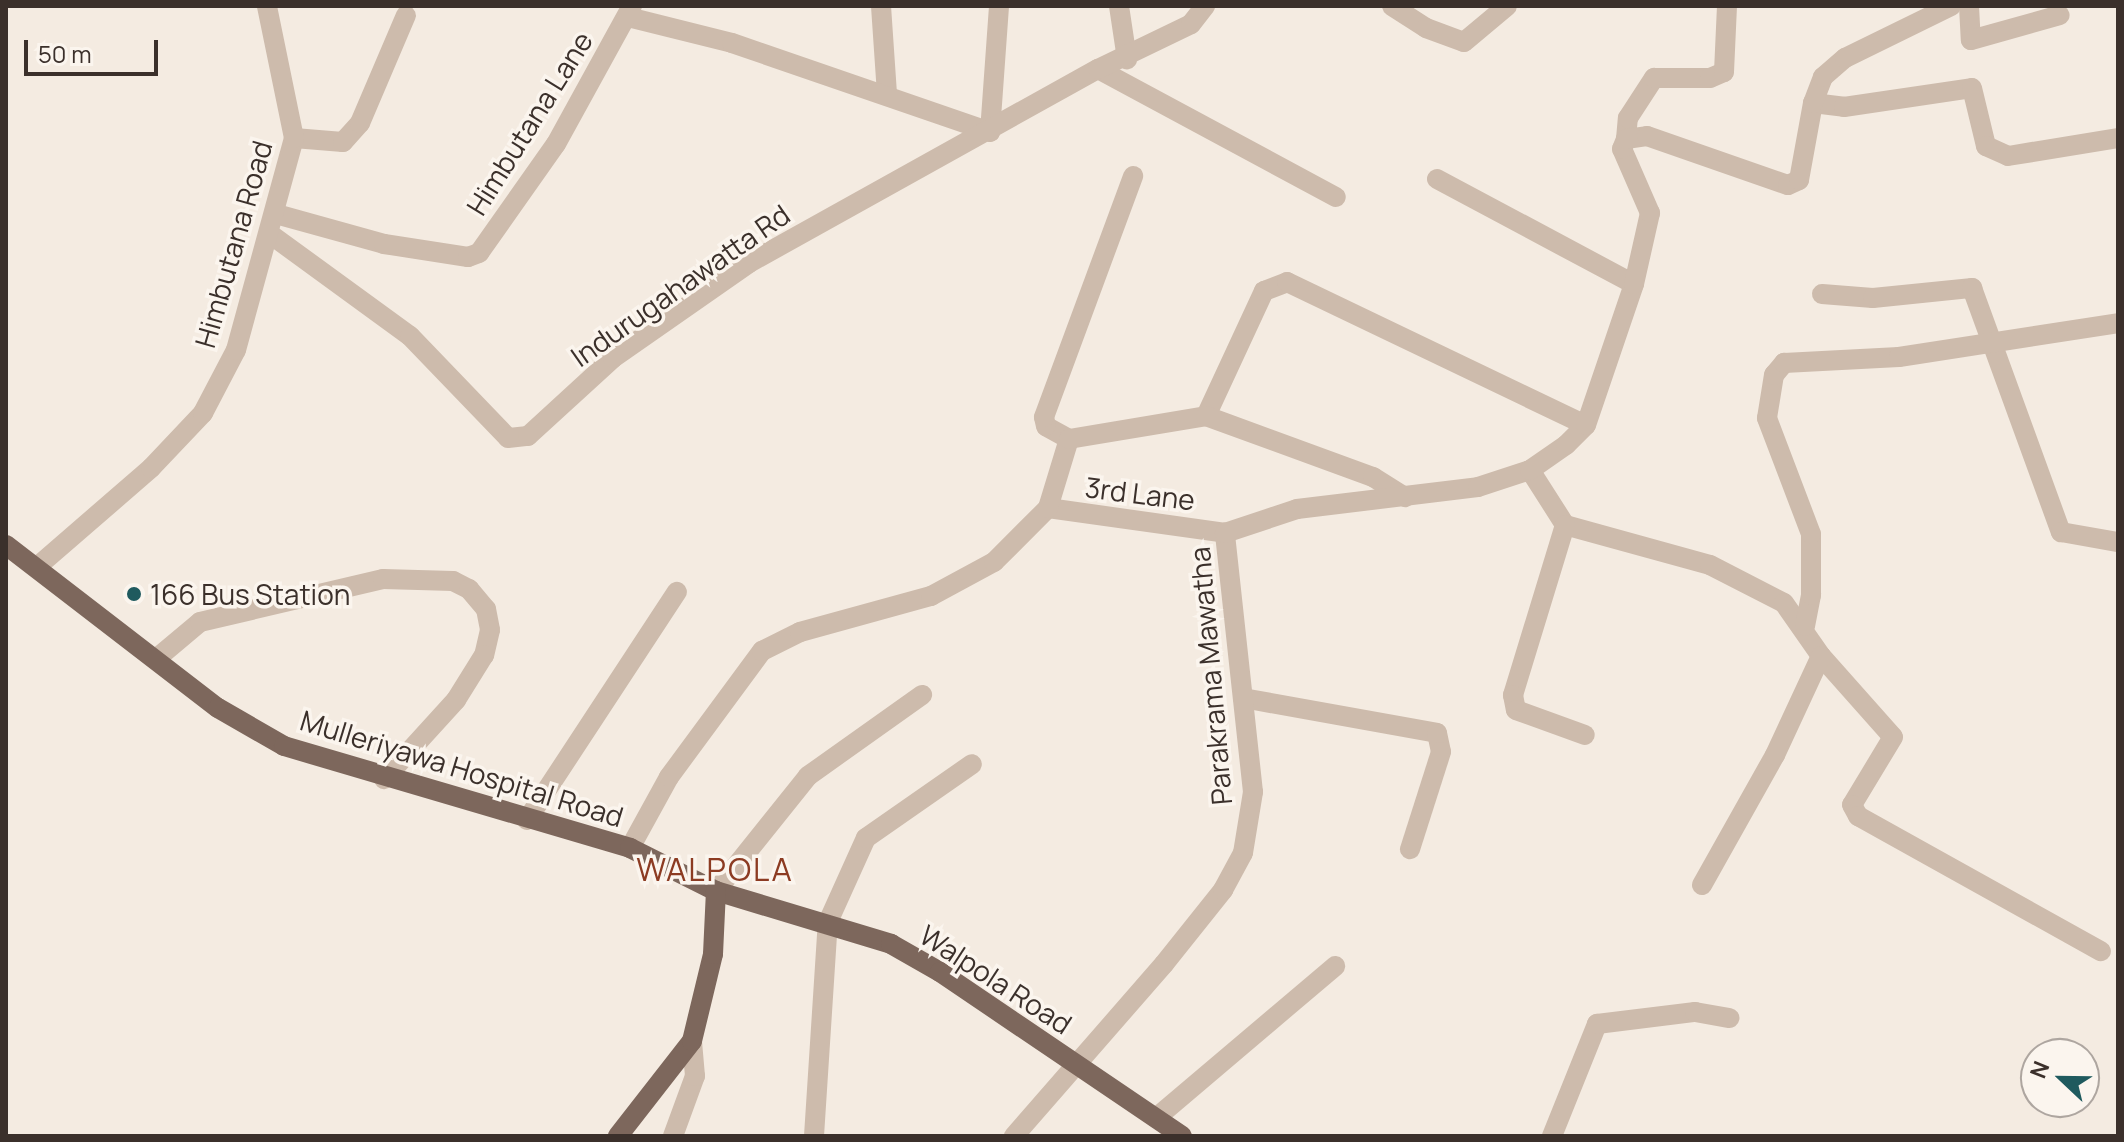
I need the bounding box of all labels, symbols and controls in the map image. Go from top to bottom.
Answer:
scale bar [28,24,162,74]
street label: Himbutana Lane [459,25,599,221]
text: 50 m [38,37,92,70]
street label: Himbutana Road [187,137,279,351]
street label: Indurugahawatta Rd [564,197,796,373]
street label: 3rd Lane [1083,470,1197,516]
street label: Parakrama Mawatha [1182,546,1238,806]
place label: 166 Bus Station [150,577,350,611]
marker: 166 Bus Station [125,585,143,603]
street label: Mulleriyawa Hospital Road [296,703,628,833]
district label: WALPOLA [636,850,794,888]
street label: Walpola Road [914,917,1078,1041]
north arrow [2020,1038,2100,1118]
text: N [2023,1057,2056,1083]

